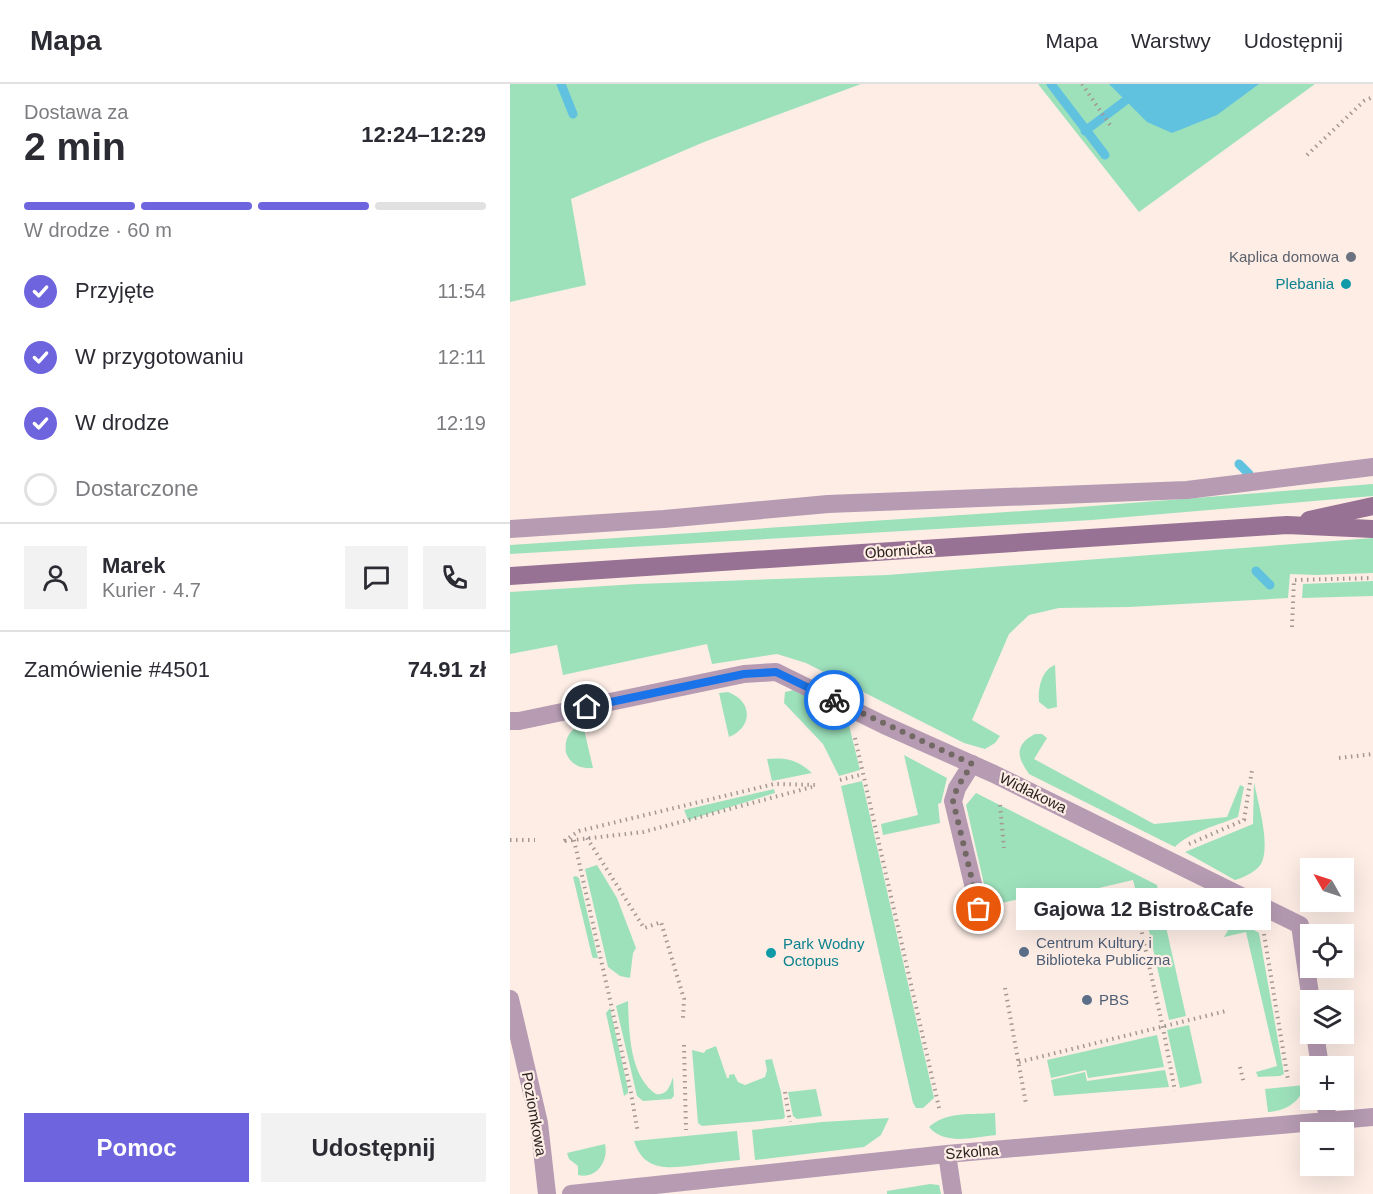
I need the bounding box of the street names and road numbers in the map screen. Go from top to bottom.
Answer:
street label: Obornicka [864,540,934,561]
street label: Widłakowa [997,769,1070,816]
street label: Poziomkowa [519,1071,550,1158]
street label: Szkolna [945,1141,1000,1162]

